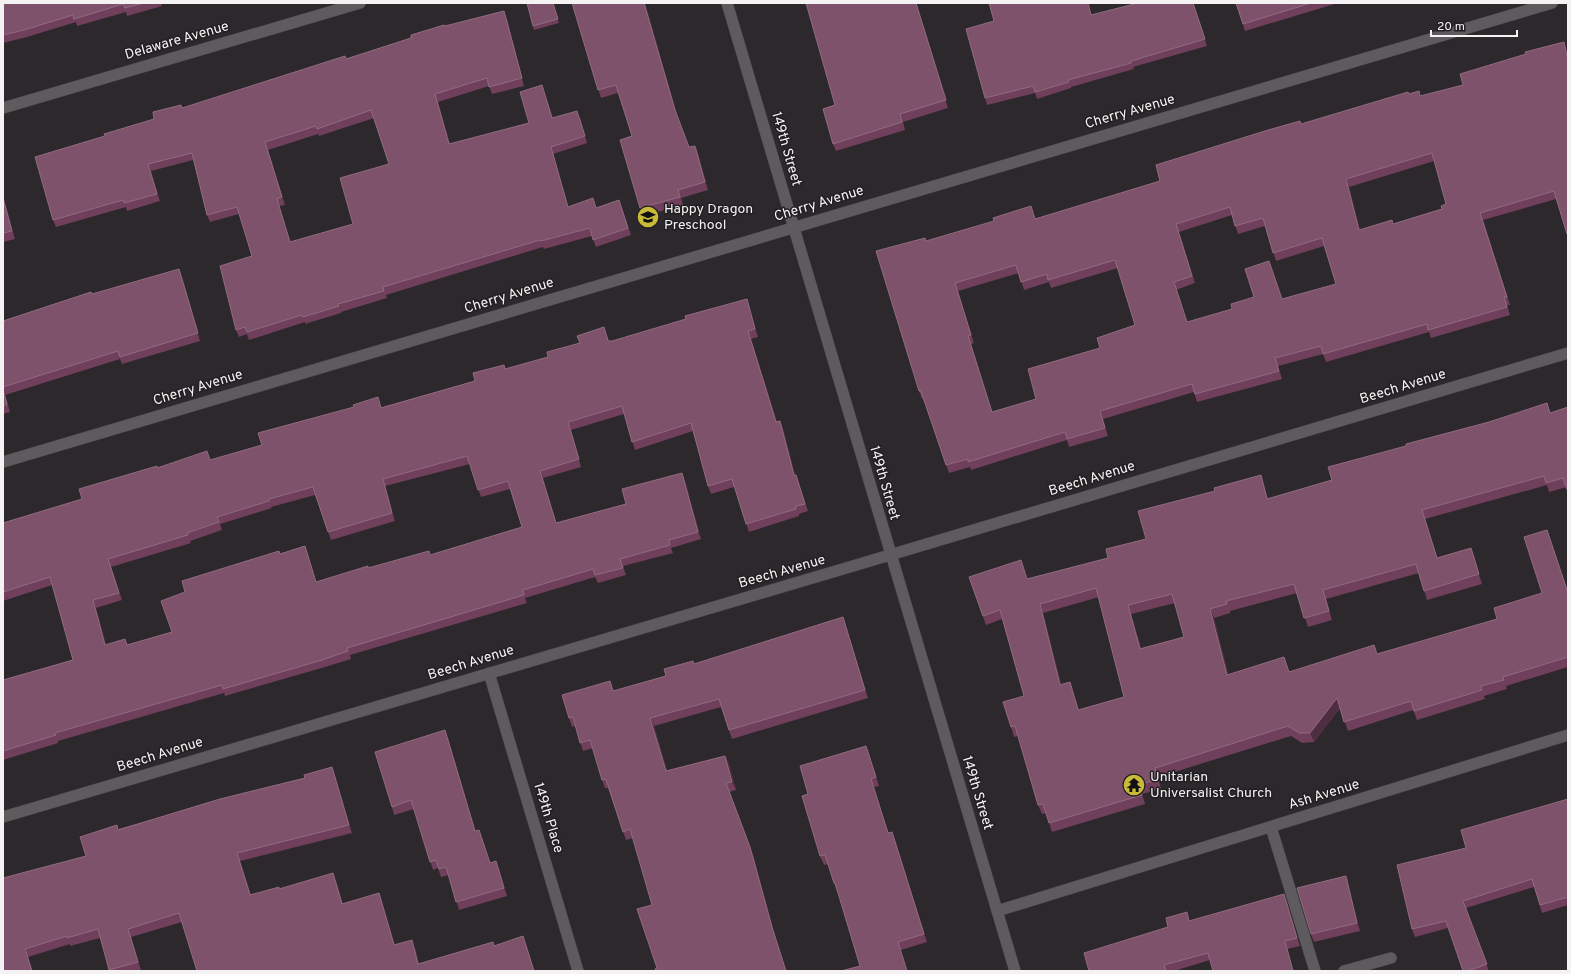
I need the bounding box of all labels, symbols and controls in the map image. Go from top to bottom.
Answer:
scale bar [1431,12,1517,38]
street label: Delaware Avenue [123,18,231,64]
text: 20 m [1437,19,1465,35]
street label: Cherry Avenue [1083,91,1177,133]
street label: 149th Street [767,110,805,188]
street label: Cherry Avenue [772,182,866,226]
place label: Happy Dragon Preschool [664,201,753,234]
school or university icon: Happy Dragon Preschool [635,204,661,230]
street label: Cherry Avenue [462,274,556,318]
street label: Cherry Avenue [151,366,245,410]
street label: Beech Avenue [1358,366,1448,408]
street label: 149th Street [865,444,903,522]
street label: Beech Avenue [1047,458,1137,500]
street label: Beech Avenue [737,552,827,592]
street label: Beech Avenue [426,642,516,684]
street label: Beech Avenue [115,734,205,776]
street label: 149th Street [958,754,996,832]
place label: Unitarian Universalist Church [1150,769,1272,802]
temple icon: Unitarian Universalist Church [1121,772,1147,798]
street label: Ash Avenue [1286,776,1362,814]
street label: 149th Place [529,781,567,855]

